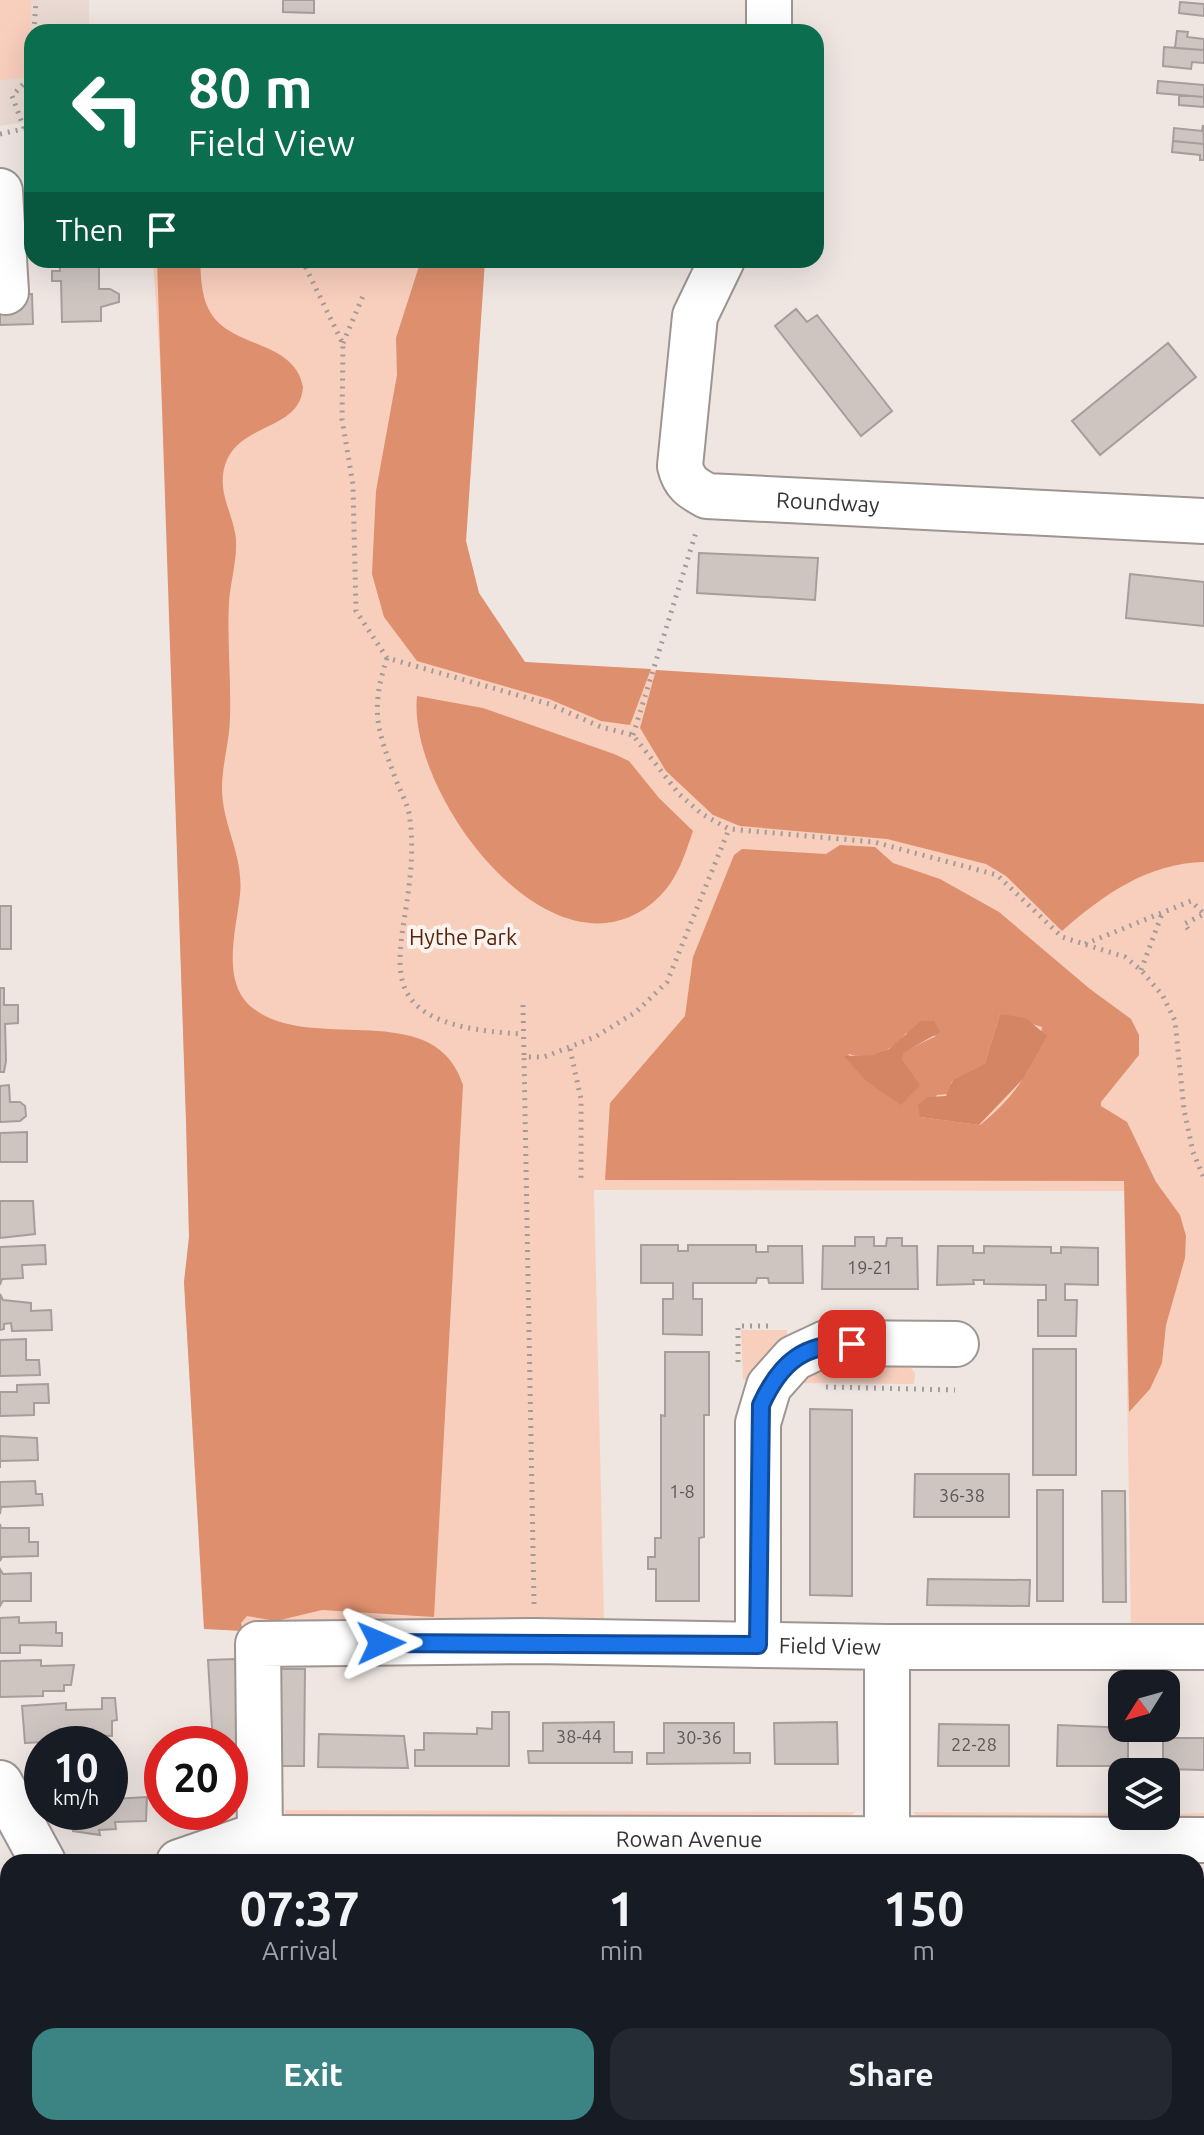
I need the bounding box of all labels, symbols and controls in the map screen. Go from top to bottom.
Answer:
icon: left [56,56,160,160]
text: 80 m [188,56,313,119]
text: Field View [188,122,355,163]
icon: arrive [140,208,184,252]
text: Then [56,213,124,247]
street label: Roundway [776,486,881,517]
park label: Hythe Park [409,924,517,949]
house number: 19-21 [847,1257,893,1277]
pin [818,1310,886,1378]
icon: arrive [830,1322,874,1366]
house number: 1-8 [669,1481,695,1501]
house number: 36-38 [939,1485,985,1505]
position arrow [339,1601,423,1685]
street label: Field View [779,1632,881,1659]
north arrow [1108,1670,1180,1742]
map controls [1108,1670,1180,1830]
speed limit sign: 20 [144,1726,248,1830]
house number: 38-44 [556,1726,602,1746]
house number: 30-36 [676,1727,722,1747]
house number: 22-28 [951,1734,997,1754]
text: 10 [53,1745,99,1790]
button: layers [1108,1758,1180,1830]
text: km/h [53,1786,99,1809]
street label: Rowan Avenue [616,1826,762,1851]
text: 07:37 [240,1881,360,1935]
text: 1 [608,1881,635,1935]
text: 150 [883,1881,964,1935]
text: Arrival [262,1936,338,1965]
text: min [600,1936,643,1965]
text: m [912,1936,935,1965]
button: Exit [32,2028,594,2120]
button: Share [610,2028,1172,2120]

